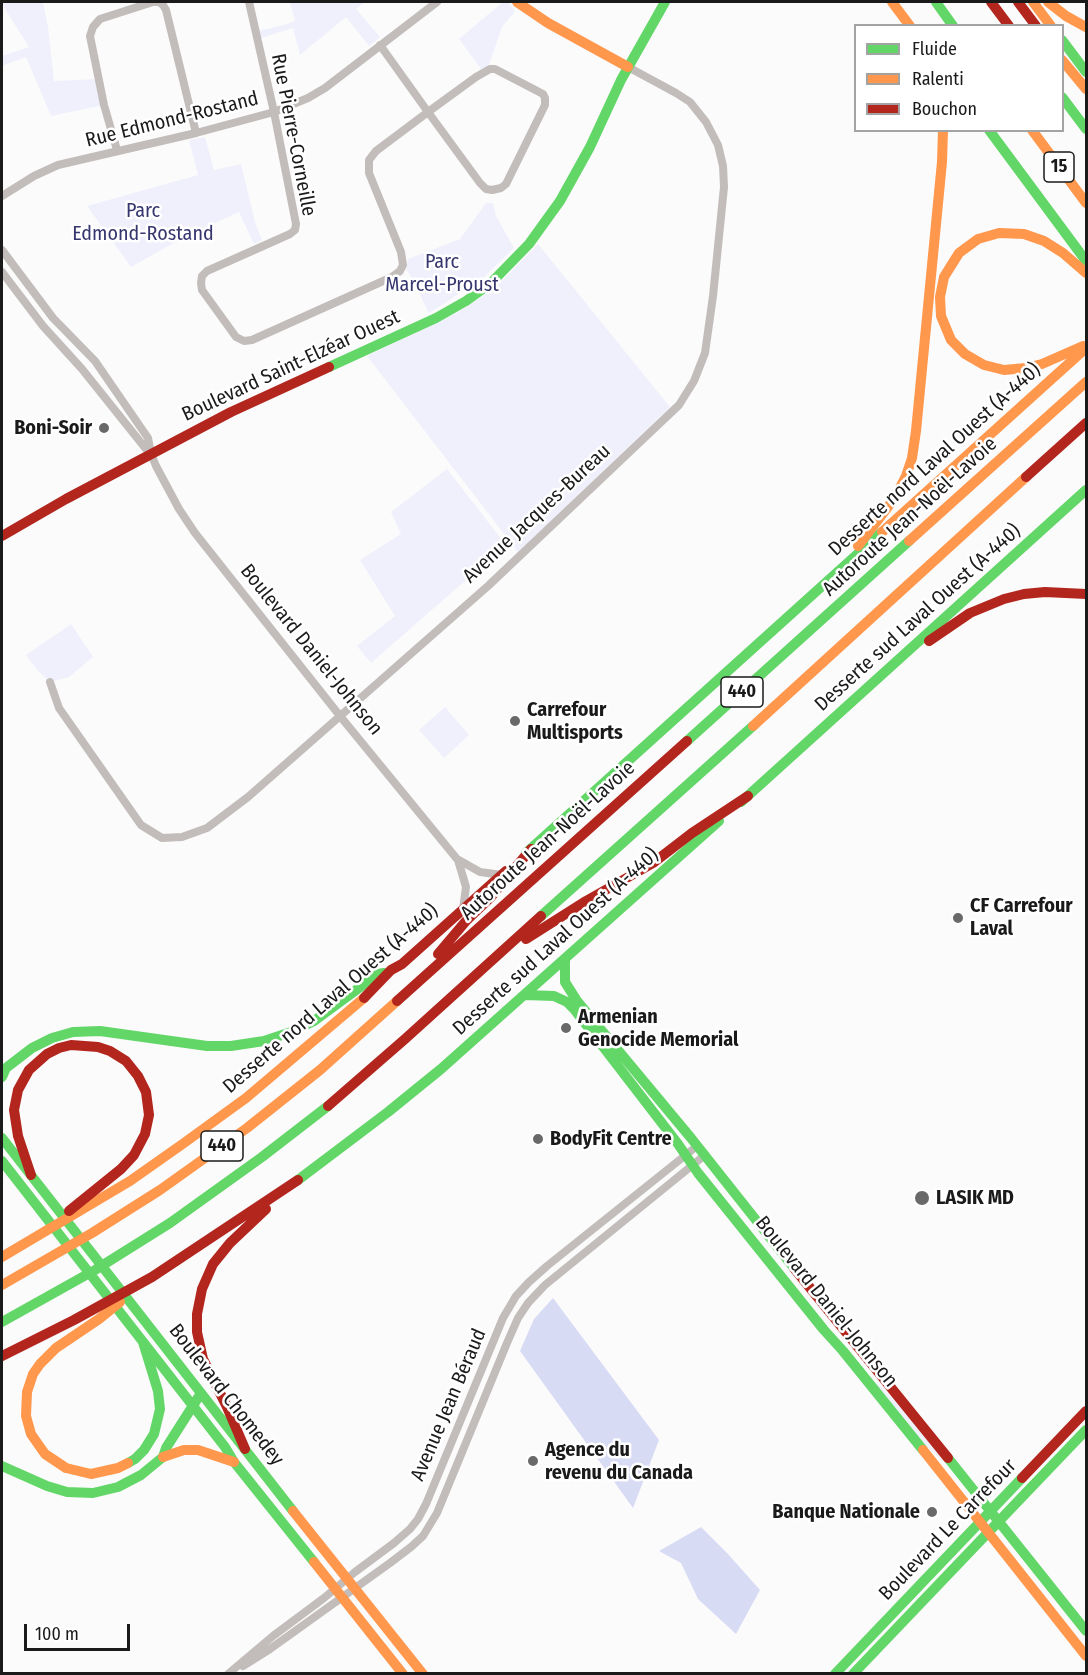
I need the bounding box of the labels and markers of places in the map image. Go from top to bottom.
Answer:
place label: Boni-Soir [14,416,92,440]
marker: Boni-Soir [97,421,111,435]
place label: Carrefour Multisports [527,698,623,745]
marker: Carrefour Multisports [508,714,522,728]
place label: CF Carrefour Laval [970,894,1073,941]
marker: CF Carrefour Laval [951,911,965,925]
place label: Armenian Genocide Memorial [578,1005,738,1052]
marker: Armenian Genocide Memorial [559,1021,573,1035]
place label: BodyFit Centre [550,1127,672,1151]
marker: BodyFit Centre [531,1132,545,1146]
place label: LASIK MD [936,1186,1014,1210]
marker: LASIK MD [913,1189,931,1207]
place label: Agence du revenu du Canada [545,1438,693,1485]
marker: Agence du revenu du Canada [526,1454,540,1468]
place label: Banque Nationale [772,1500,920,1524]
marker: Banque Nationale [925,1505,939,1519]

